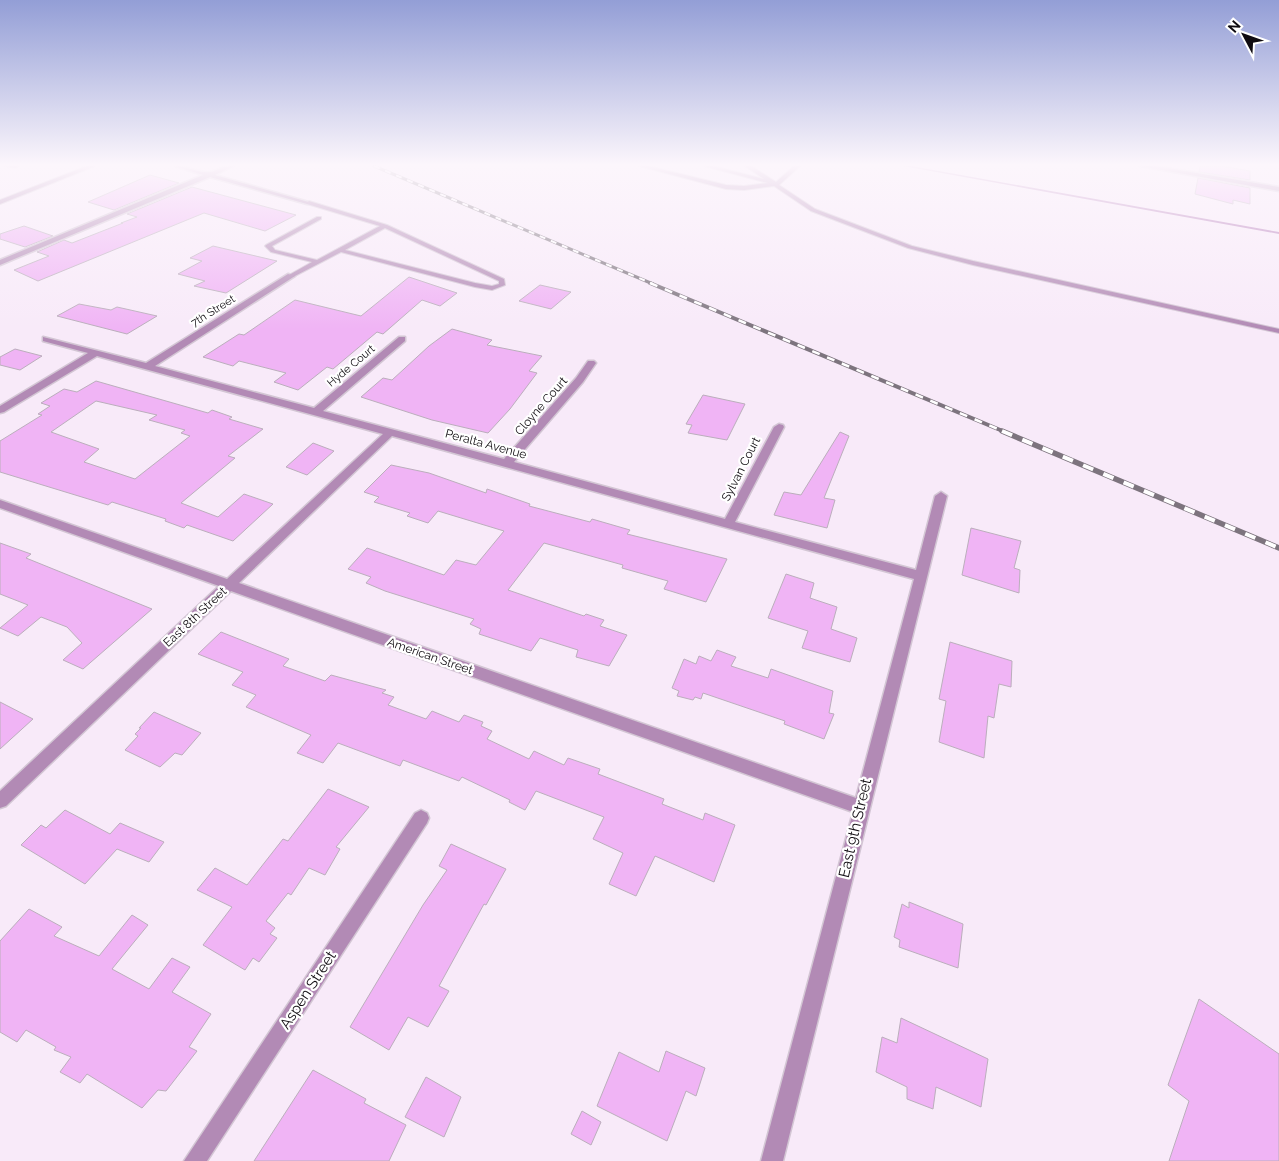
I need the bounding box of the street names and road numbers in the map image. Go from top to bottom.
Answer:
street label: 7th Street [189,292,238,330]
street label: Hyde Court [325,342,378,390]
street label: Cloyne Court [512,374,570,438]
street label: Peralta Avenue [444,426,528,462]
street label: Sylvan Court [719,435,763,503]
street label: East 8th Street [161,584,229,650]
street label: American Street [385,635,475,677]
street label: East 9th Street [835,777,875,879]
street label: Aspen Street [276,948,340,1032]

